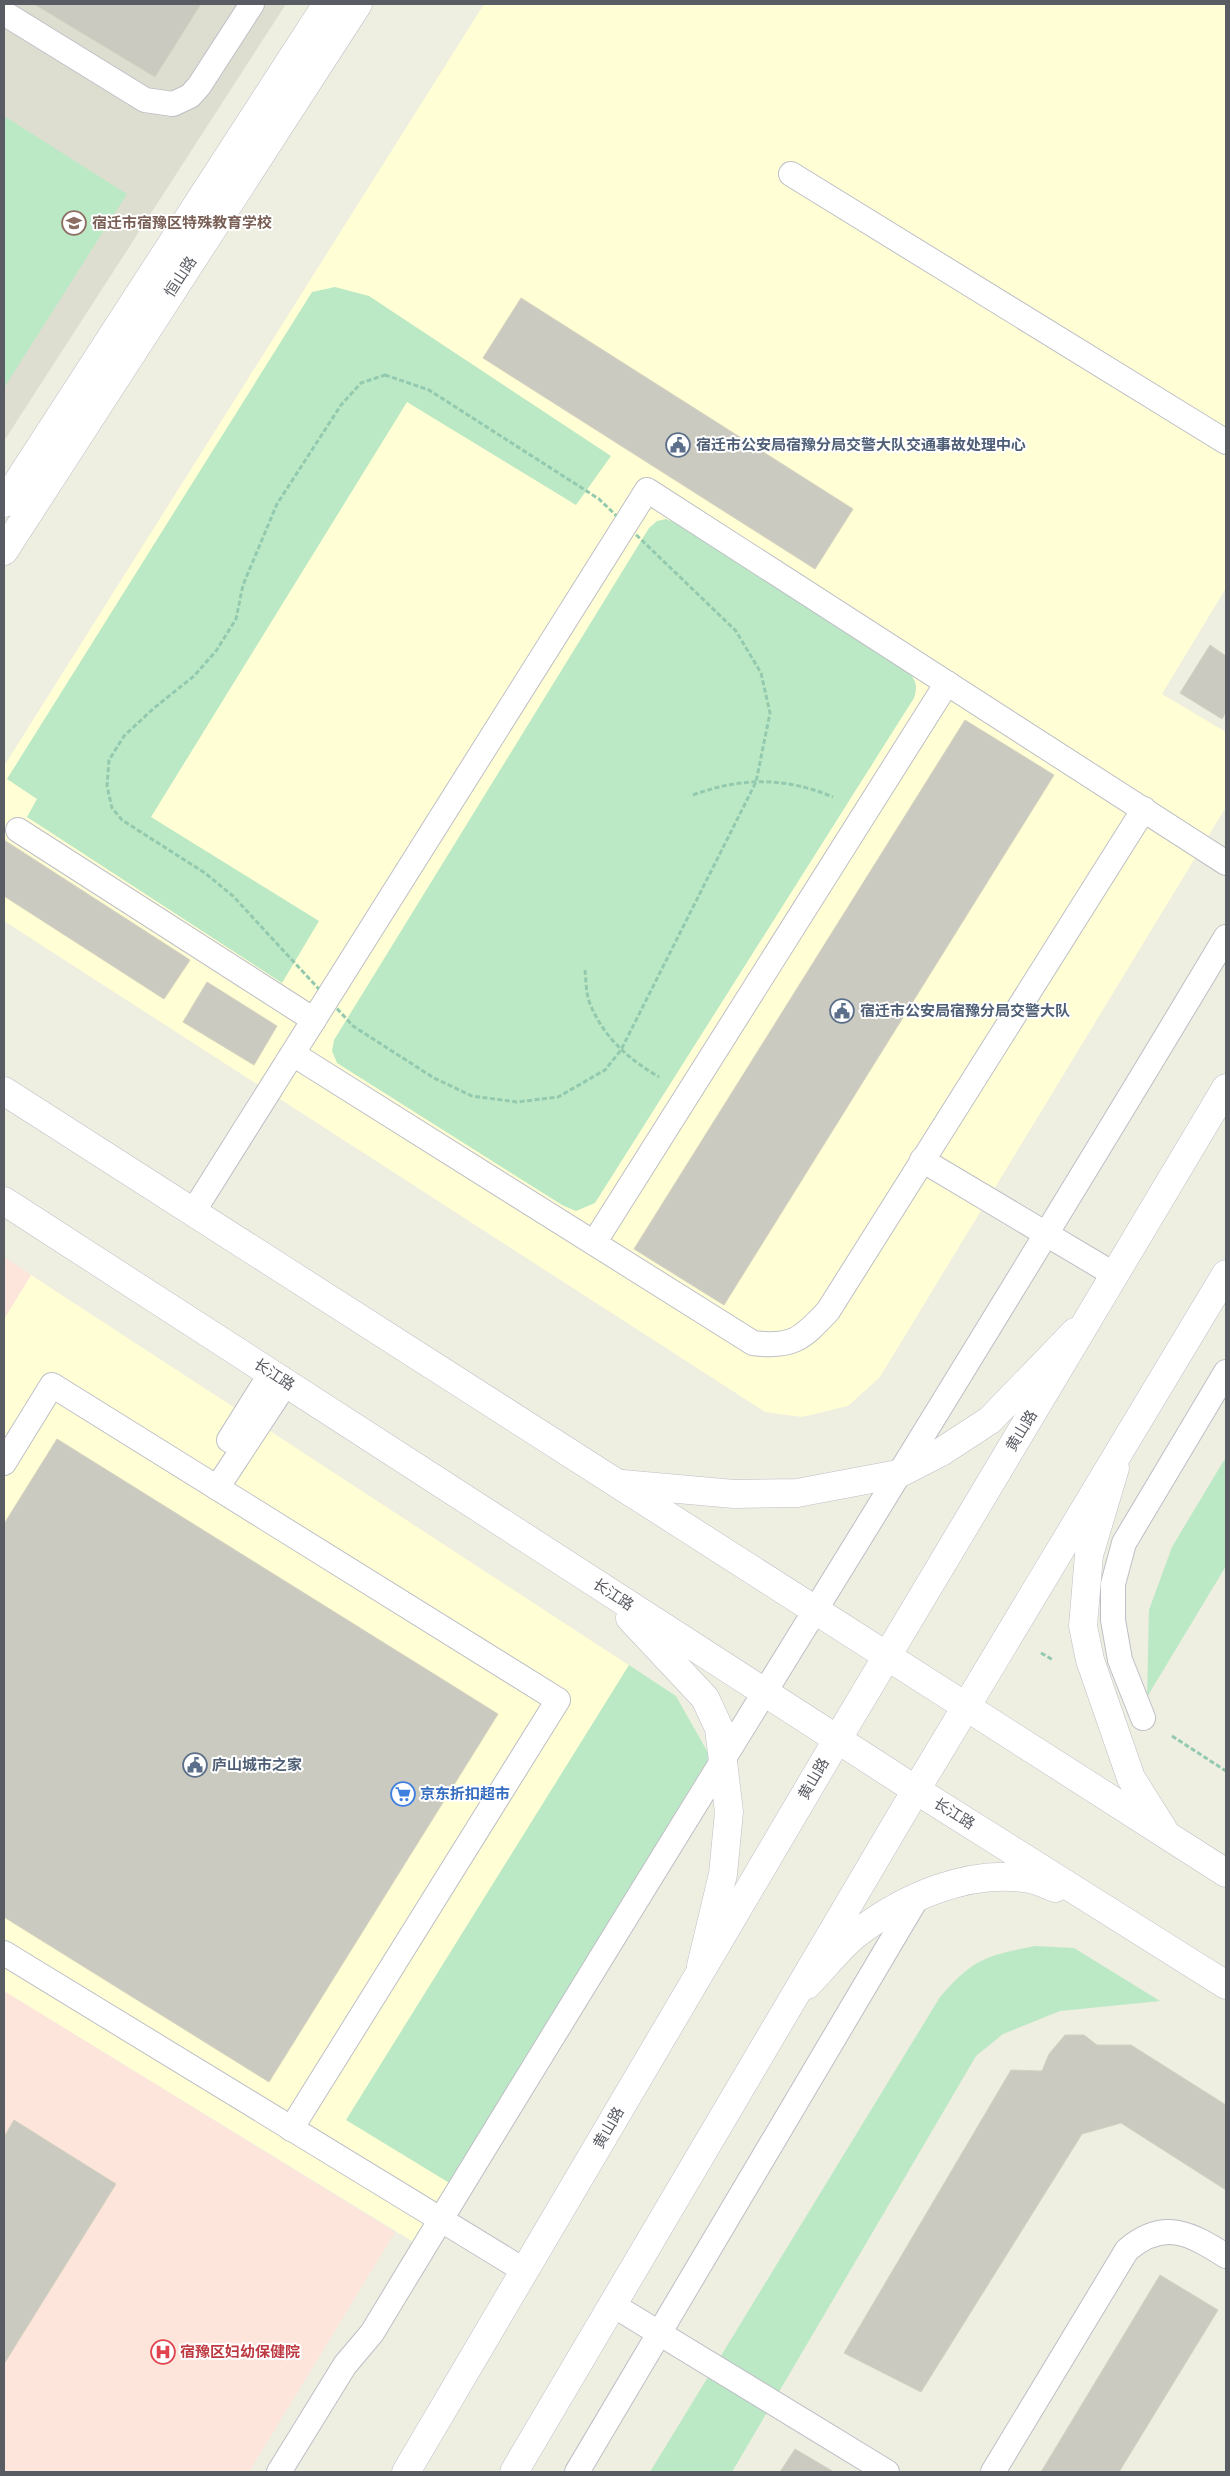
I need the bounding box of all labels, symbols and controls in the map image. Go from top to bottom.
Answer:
school or university icon: 宿迁市宿豫区特殊教育学校 [61,210,87,236]
place label: 宿迁市宿豫区特殊教育学校 [92,213,272,234]
street label: 恒山路 [160,252,202,302]
public building icon: 宿迁市公安局宿豫分局交警大队交通事故处理中心 [665,432,691,458]
place label: 宿迁市公安局宿豫分局交警大队交通事故处理中心 [696,435,1026,456]
public building icon: 宿迁市公安局宿豫分局交警大队 [829,998,855,1024]
place label: 宿迁市公安局宿豫分局交警大队 [860,1001,1070,1022]
street label: 长江路 [249,1354,299,1396]
street label: 黄山路 [1001,1406,1043,1456]
street label: 长江路 [588,1574,638,1616]
public building icon: 庐山城市之家 [182,1752,208,1778]
street label: 黄山路 [794,1754,834,1804]
place label: 庐山城市之家 [212,1755,302,1776]
supermarket icon: 京东折扣超市 [390,1781,416,1807]
place label: 京东折扣超市 [420,1784,510,1805]
street label: 长江路 [929,1793,979,1835]
street label: 黄山路 [589,2103,629,2153]
hospital icon: 宿豫区妇幼保健院 [150,2339,176,2365]
place label: 宿豫区妇幼保健院 [180,2342,300,2363]

